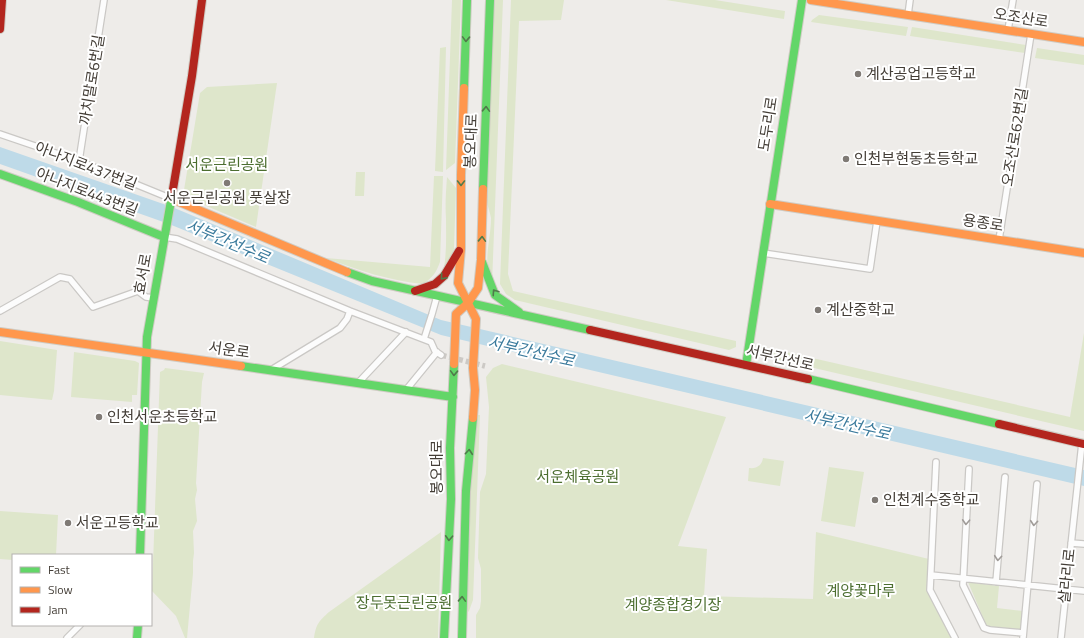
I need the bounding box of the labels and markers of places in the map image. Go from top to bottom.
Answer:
place label: 계산공업고등학교 [866,62,976,85]
marker: 계산공업고등학교 [853,69,863,79]
place label: 인천부현동초등학교 [854,147,978,170]
marker: 인천부현동초등학교 [841,154,851,164]
marker: 서운근린공원 풋살장 [222,178,232,188]
place label: 서운근린공원 풋살장 [163,186,291,209]
place label: 계산중학교 [826,298,895,321]
marker: 계산중학교 [813,305,823,315]
place label: 인천서운초등학교 [107,405,217,428]
marker: 인천서운초등학교 [94,412,104,422]
place label: 인천계수중학교 [883,488,980,511]
marker: 인천계수중학교 [870,495,880,505]
place label: 서운고등학교 [76,511,159,534]
marker: 서운고등학교 [63,518,73,528]

